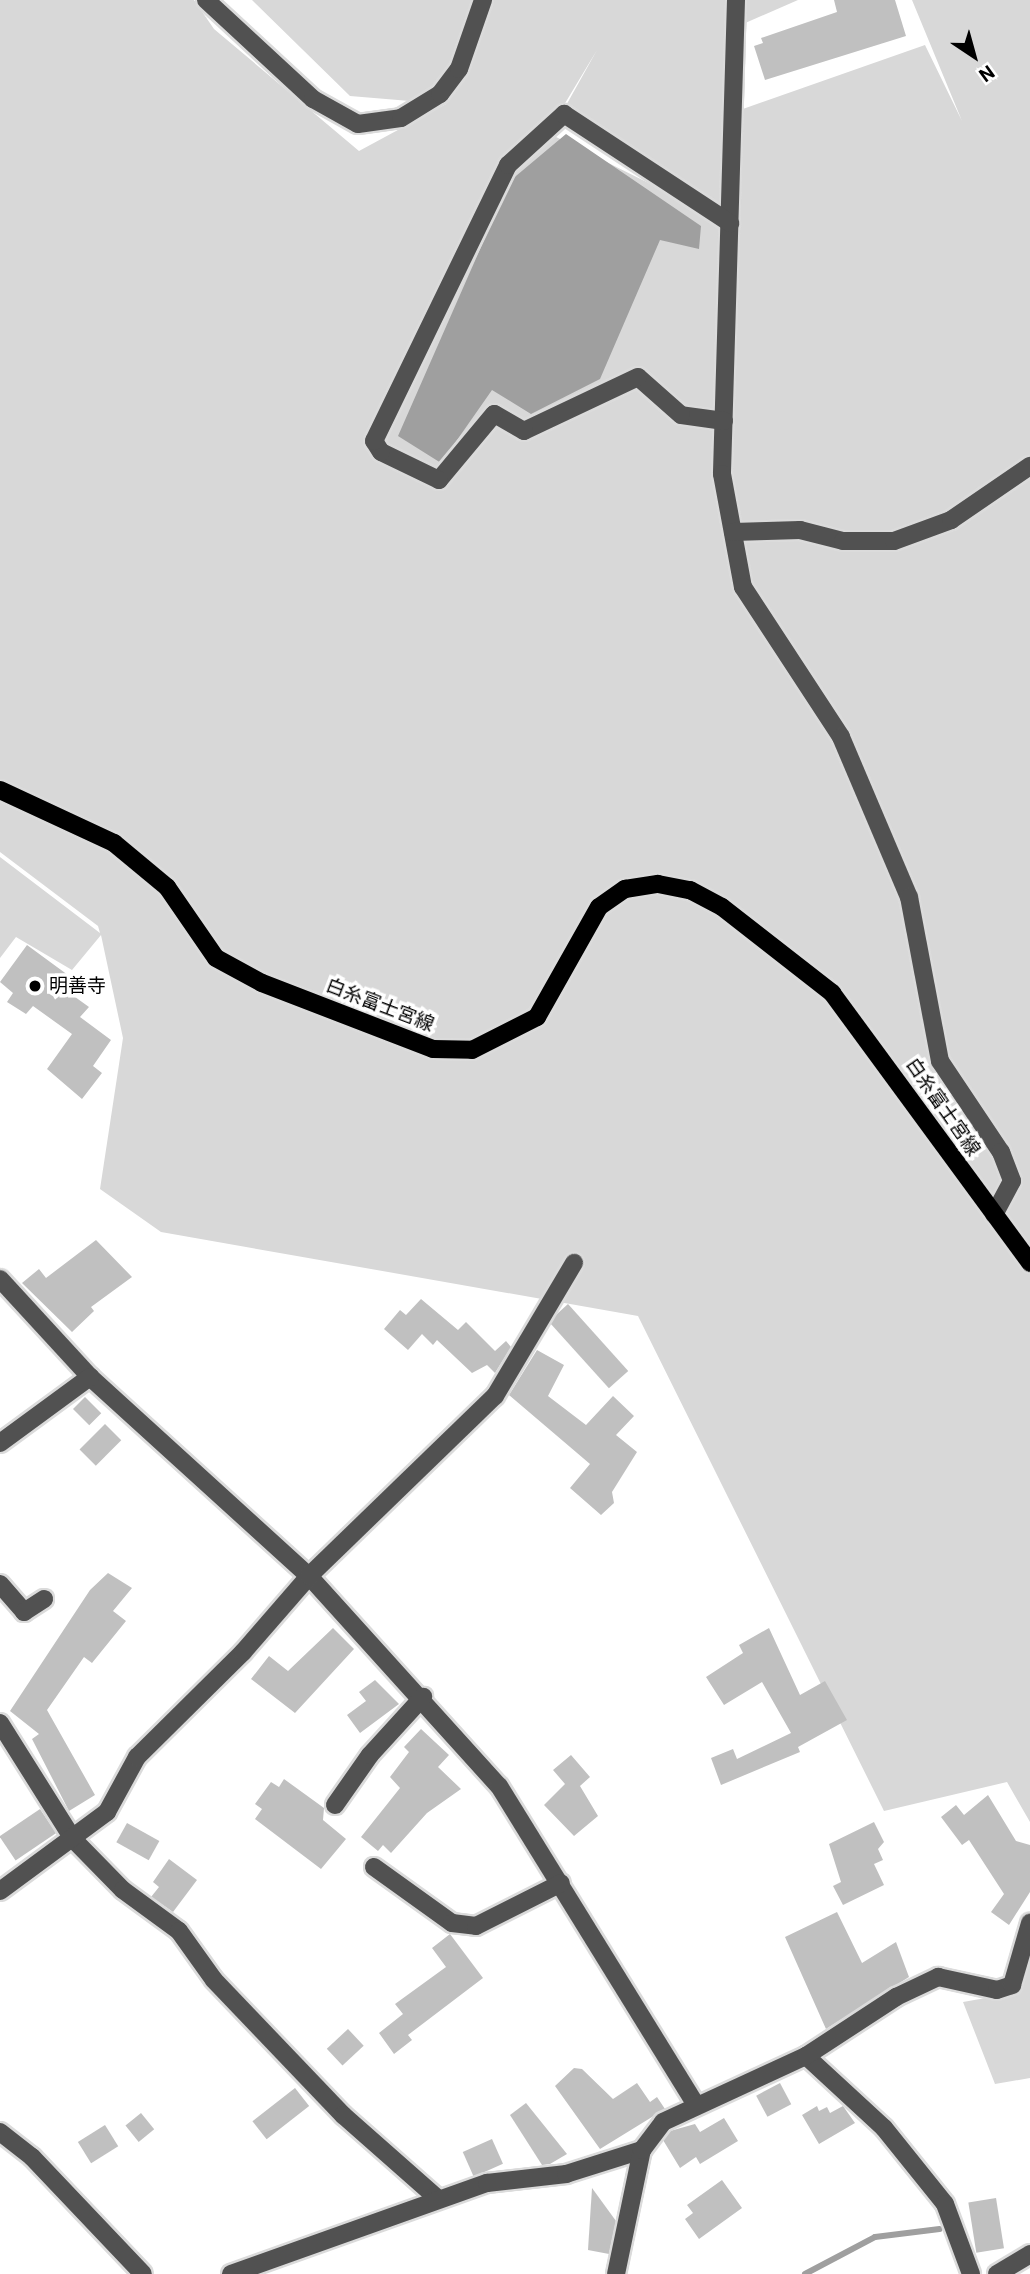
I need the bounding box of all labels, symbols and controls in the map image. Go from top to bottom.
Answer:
north arrow [939,21,1009,91]
text: N [974,60,999,87]
street label: 白糸富士宮線 [323,974,437,1036]
place label: 明善寺 [49,975,106,997]
marker: 明善寺 [27,978,43,994]
street label: 白糸富士宮線 [901,1054,985,1160]

